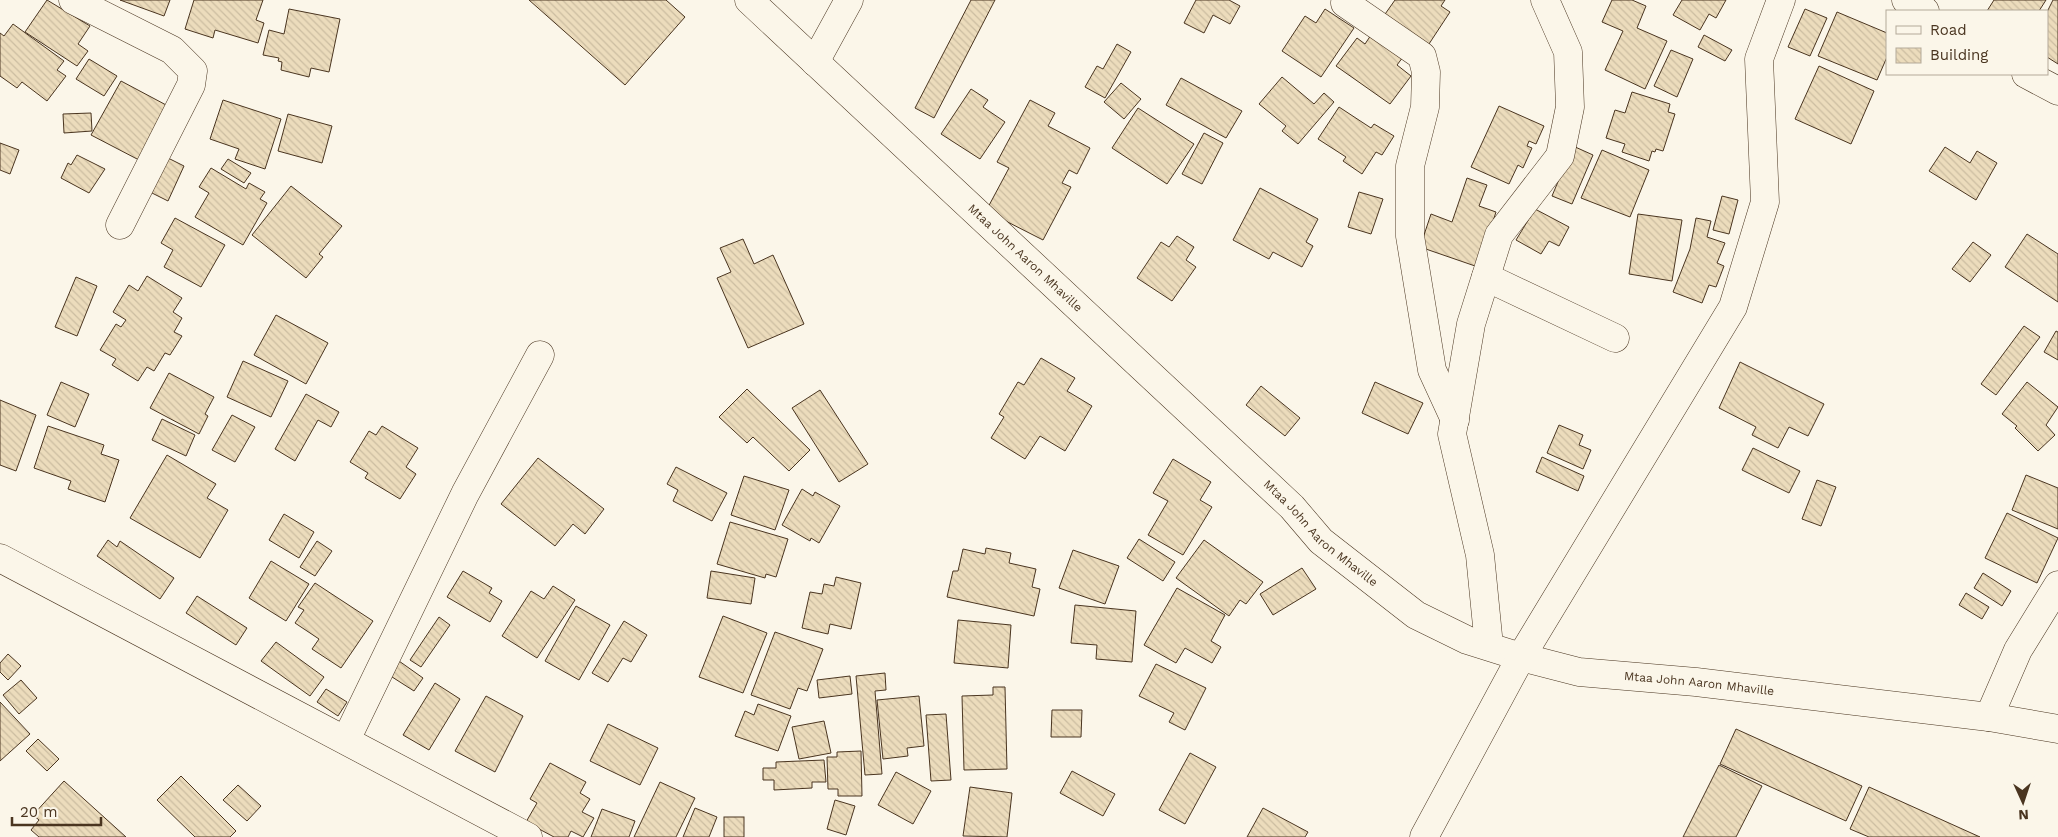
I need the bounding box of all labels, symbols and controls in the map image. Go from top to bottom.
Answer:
legend [1886,10,2048,75]
text: Road [1930,21,1967,39]
text: Building [1930,46,1988,64]
street label: Mtaa John Aaron Mhaville [965,201,1085,315]
street label: Mtaa John Aaron Mhaville [1261,477,1381,590]
street label: Mtaa John Aaron Mhaville [1623,669,1775,698]
north arrow [1998,777,2048,827]
scale bar [12,794,101,826]
text: 20 m [20,803,58,821]
text: N [2018,807,2029,823]

